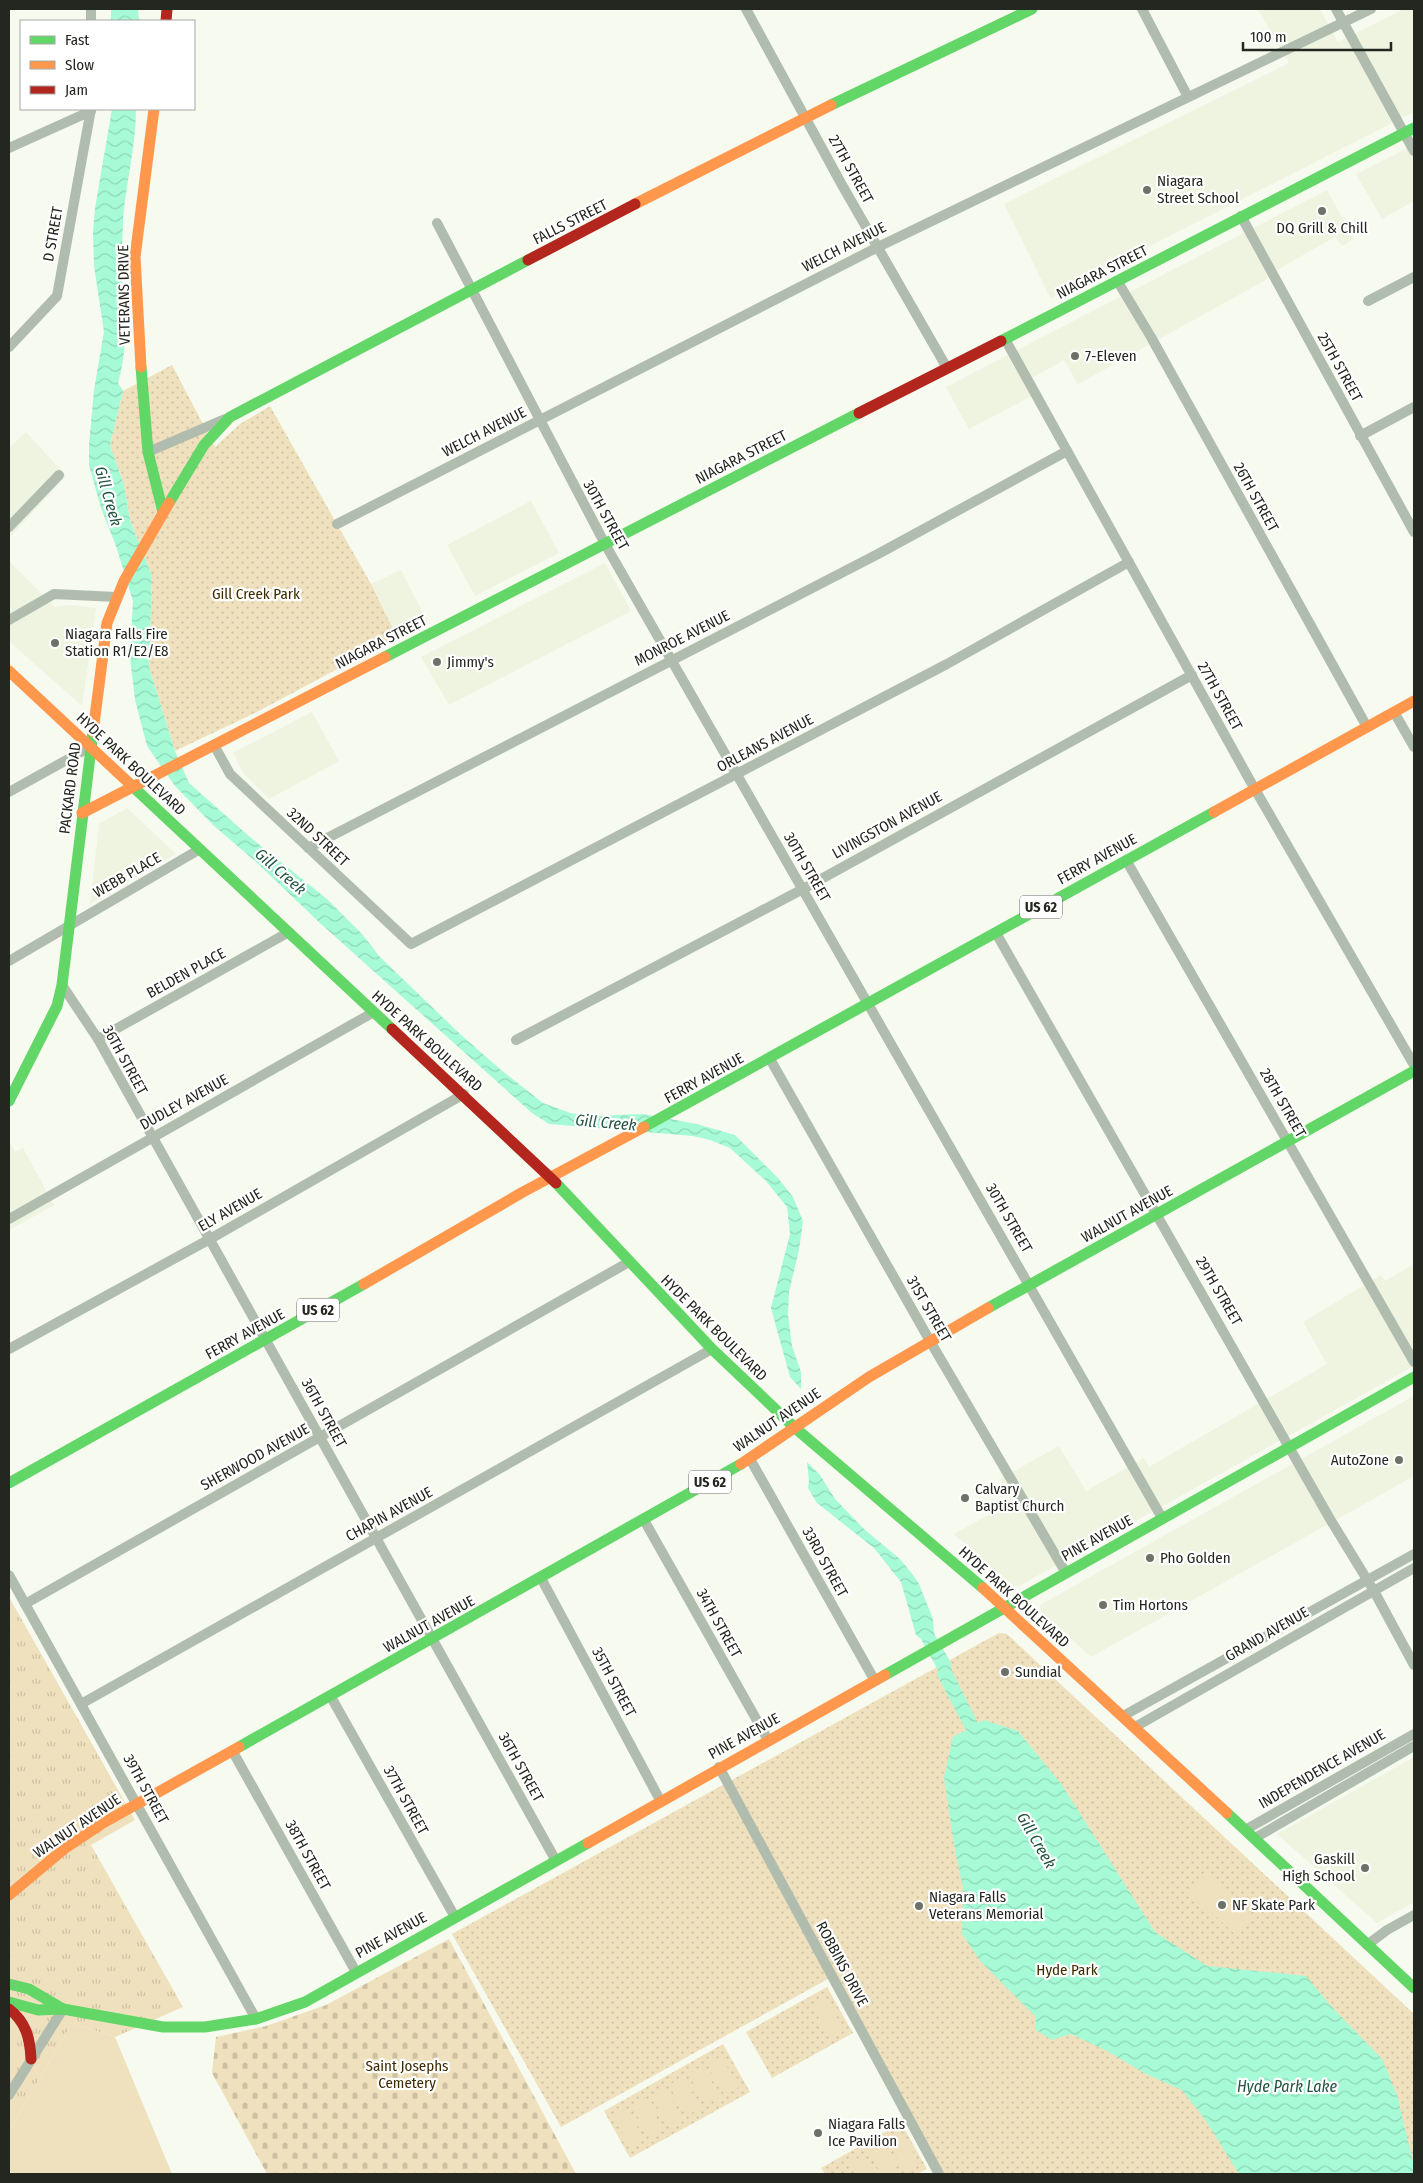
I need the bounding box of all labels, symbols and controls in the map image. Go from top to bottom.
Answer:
legend [20,20,195,110]
scale bar [1243,20,1390,52]
text: 100 m [1250,28,1287,46]
text: Fast [65,31,89,49]
text: Slow [65,56,94,74]
text: Jam [65,81,88,99]
street label: 27TH STREET [825,132,877,206]
place label: Niagara Street School [1157,172,1239,207]
marker: Niagara Street School [1141,184,1153,196]
street label: FALLS STREET [530,196,610,248]
street label: D STREET [39,205,67,263]
marker: DQ Grill & Chill [1316,205,1328,217]
street label: WELCH AVENUE [799,218,889,276]
place label: DQ Grill & Chill [1276,219,1368,237]
street label: NIAGARA STREET [1053,241,1151,303]
street label: VETERANS DRIVE [114,245,134,345]
street label: 25TH STREET [1314,330,1366,405]
place label: 7-Eleven [1085,347,1137,365]
marker: 7-Eleven [1069,350,1081,362]
street label: WELCH AVENUE [439,403,529,461]
street label: NIAGARA STREET [692,426,790,488]
street label: 26TH STREET [1230,459,1282,535]
water label: Gill Creek [91,464,126,528]
street label: 30TH STREET [579,477,633,553]
park label: Gill Creek Park [212,585,300,603]
street label: MONROE AVENUE [631,606,733,670]
street label: NIAGARA STREET [332,611,430,673]
place label: Niagara Falls Fire Station R1/E2/E8 [65,625,169,660]
marker: Niagara Falls Fire Station R1/E2/E8 [49,637,61,649]
place label: Jimmy's [447,653,494,671]
marker: Jimmy's [431,656,443,668]
street label: 27TH STREET [1194,659,1246,733]
street label: HYDE PARK BOULEVARD [73,709,189,819]
street label: ORLEANS AVENUE [714,710,816,776]
street label: PACKARD ROAD [55,741,85,835]
street label: LIVINGSTON AVENUE [829,787,945,863]
street label: 32ND STREET [283,804,353,870]
street label: 30TH STREET [780,829,834,905]
street label: FERRY AVENUE [1054,830,1140,888]
water label: Gill Creek [251,844,310,899]
street label: WEBB PLACE [90,848,164,902]
road number: US 62 [1020,896,1062,919]
street label: BELDEN PLACE [144,944,228,1002]
street label: HYDE PARK BOULEVARD [368,987,486,1095]
street label: 36TH STREET [99,1022,151,1098]
street label: FERRY AVENUE [661,1049,747,1107]
street label: 28TH STREET [1256,1065,1310,1141]
street label: DUDLEY AVENUE [137,1070,231,1134]
water label: Gill Creek [575,1110,637,1135]
street label: 30TH STREET [982,1180,1036,1256]
street label: WALNUT AVENUE [1078,1182,1176,1246]
street label: ELY AVENUE [195,1185,265,1235]
street label: 29TH STREET [1192,1253,1246,1329]
street label: HYDE PARK BOULEVARD [657,1271,771,1385]
street label: 31ST STREET [903,1273,955,1345]
road number: US 62 [297,1298,339,1322]
street label: FERRY AVENUE [202,1305,288,1363]
street label: 36TH STREET [298,1375,350,1451]
street label: WALNUT AVENUE [730,1384,824,1456]
street label: SHERWOOD AVENUE [198,1420,312,1494]
place label: AutoZone [1331,1451,1389,1469]
marker: AutoZone [1393,1454,1405,1466]
road number: US 62 [689,1470,731,1494]
place label: Calvary Baptist Church [975,1480,1064,1515]
street label: CHAPIN AVENUE [343,1483,435,1545]
marker: Calvary Baptist Church [959,1492,971,1504]
street label: PINE AVENUE [1058,1511,1136,1565]
street label: 33RD STREET [798,1524,852,1600]
street label: HYDE PARK BOULEVARD [955,1543,1073,1651]
place label: Pho Golden [1160,1549,1231,1567]
marker: Pho Golden [1144,1552,1156,1564]
street label: 34TH STREET [693,1585,745,1661]
street label: WALNUT AVENUE [380,1592,478,1656]
place label: Tim Hortons [1113,1596,1188,1614]
marker: Tim Hortons [1097,1599,1109,1611]
street label: GRAND AVENUE [1222,1603,1312,1665]
street label: 35TH STREET [588,1644,640,1720]
place label: Sundial [1015,1663,1061,1681]
marker: Sundial [999,1666,1011,1678]
street label: PINE AVENUE [705,1709,783,1763]
street label: INDEPENDENCE AVENUE [1256,1725,1388,1813]
street label: 36TH STREET [495,1729,547,1805]
street label: 39TH STREET [120,1751,172,1827]
street label: 37TH STREET [380,1763,432,1837]
street label: WALNUT AVENUE [30,1790,124,1862]
water label: Gill Creek [1013,1809,1060,1872]
street label: 38TH STREET [282,1817,335,1893]
place label: Gaskill High School [1282,1850,1355,1885]
marker: Gaskill High School [1359,1862,1371,1874]
place label: Niagara Falls Veterans Memorial [929,1888,1043,1923]
place label: NF Skate Park [1232,1896,1315,1914]
marker: NF Skate Park [1216,1899,1228,1911]
marker: Niagara Falls Veterans Memorial [913,1900,925,1912]
street label: PINE AVENUE [352,1908,430,1962]
street label: ROBBINS DRIVE [812,1919,872,2009]
park label: Hyde Park [1036,1961,1098,1979]
park label: Saint Josephs Cemetery [366,2057,449,2092]
water label: Hyde Park Lake [1237,2077,1337,2096]
place label: Niagara Falls Ice Pavilion [828,2115,905,2150]
marker: Niagara Falls Ice Pavilion [812,2127,824,2139]

